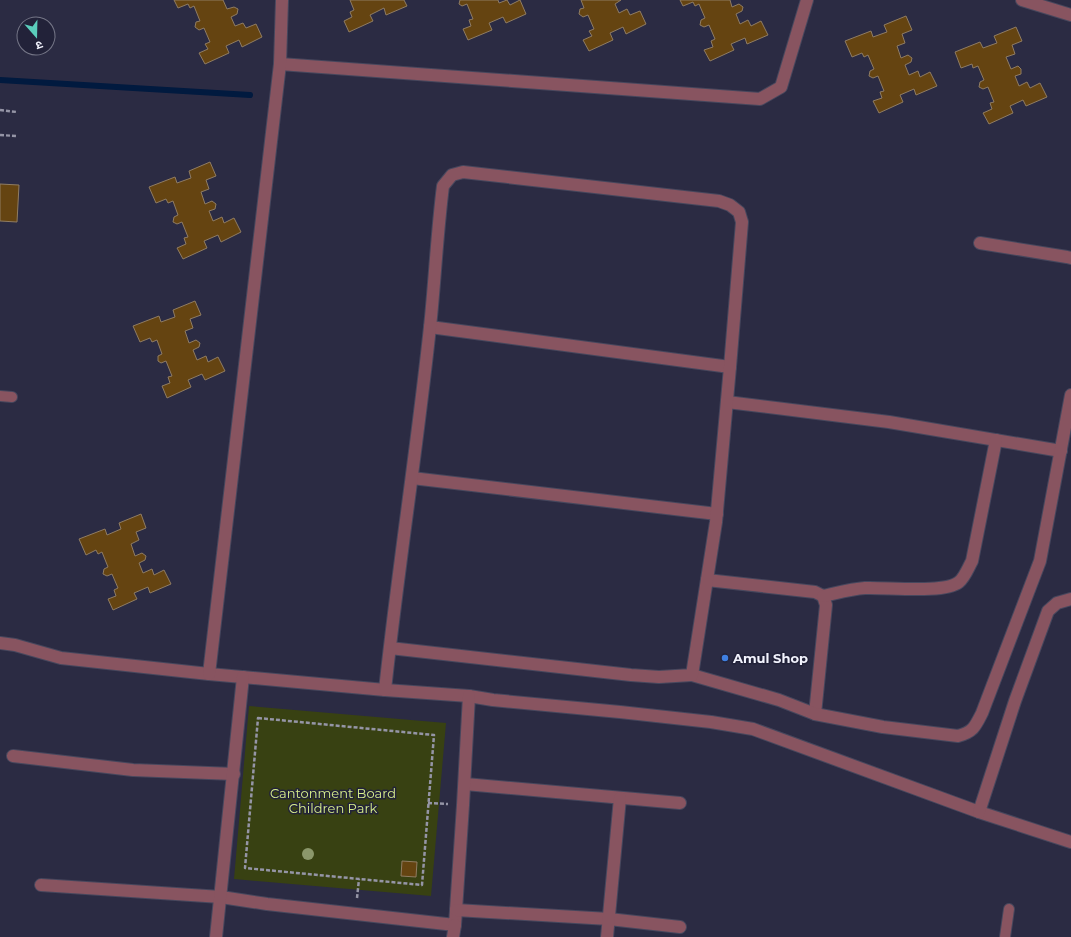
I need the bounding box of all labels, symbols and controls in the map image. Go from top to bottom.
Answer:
north arrow [16,16,56,56]
text: उ [33,38,45,53]
place label: Amul Shop [732,650,808,666]
marker: Amul Shop [720,653,730,663]
park label: Cantonment Board Children Park [270,785,396,816]

